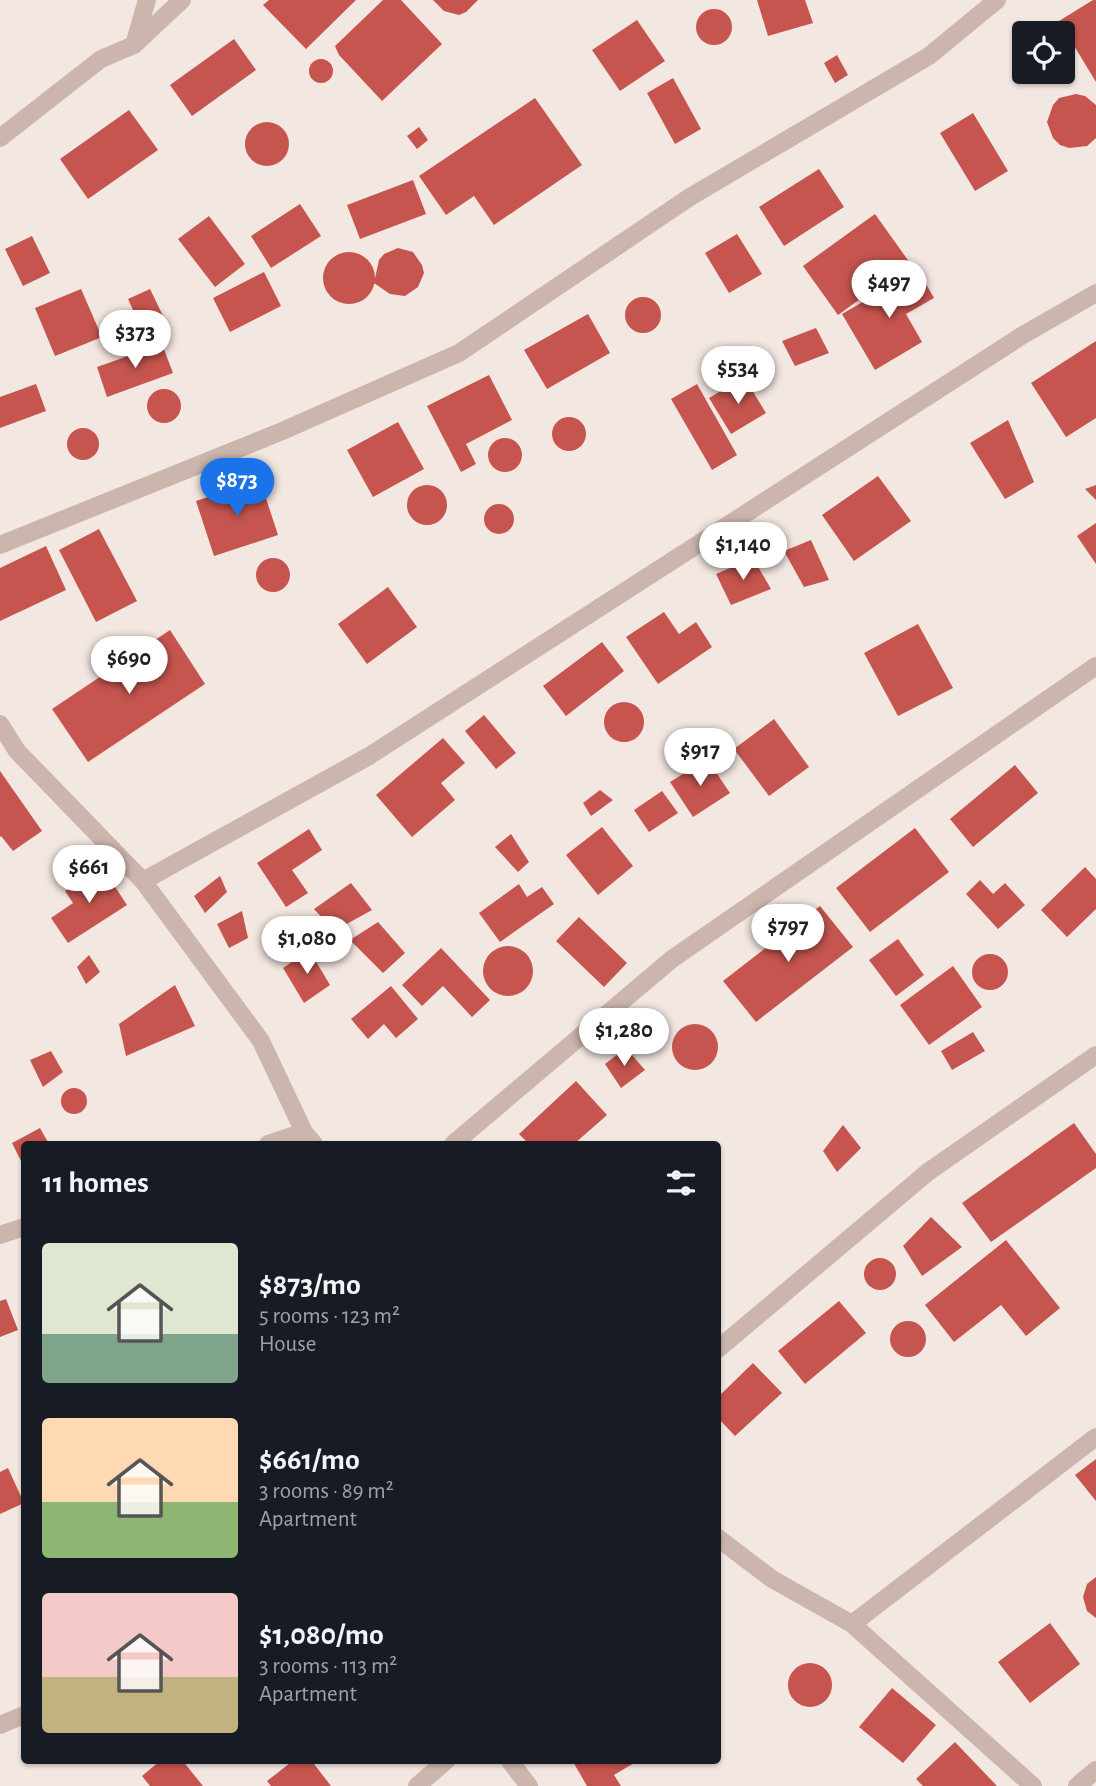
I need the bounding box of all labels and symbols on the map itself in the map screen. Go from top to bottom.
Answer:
pin: $497 [848,260,930,320]
pin: $373 [94,310,176,370]
pin: $534 [697,346,779,406]
pin: $873 [196,458,278,518]
pin: $1,140 [686,522,800,582]
pin: $690 [88,636,170,696]
pin: $917 [659,728,741,788]
pin: $661 [48,846,130,905]
pin: $797 [747,904,829,964]
pin: $1,080 [250,916,364,976]
pin: $1,280 [567,1009,681,1068]

